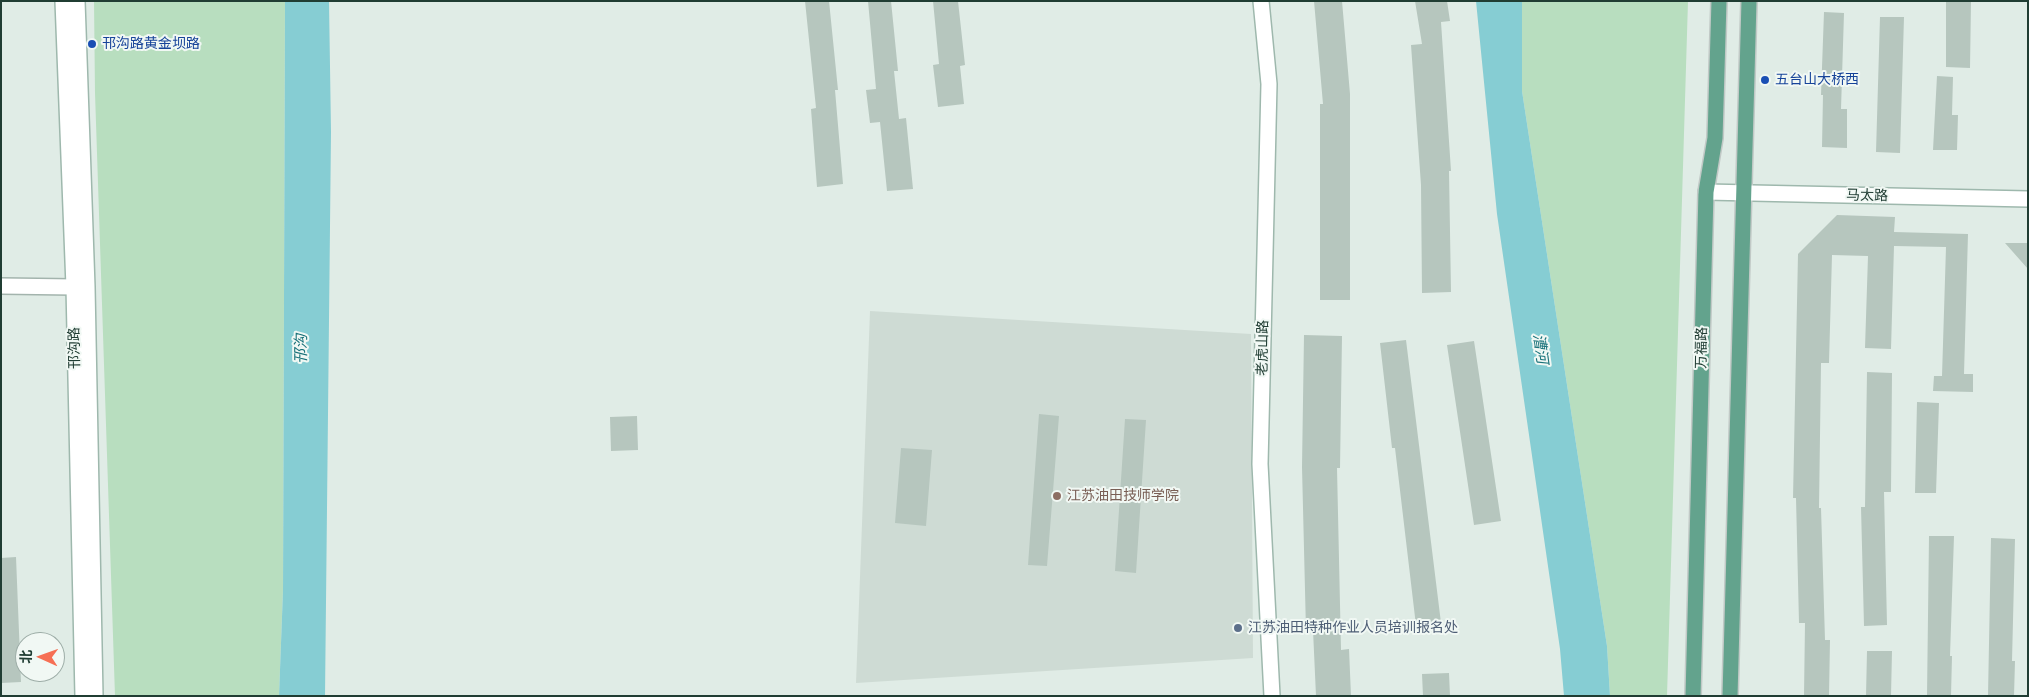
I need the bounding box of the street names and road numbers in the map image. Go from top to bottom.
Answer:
street label: 马太路 [1846,187,1888,205]
street label: 老虎山路 [1254,320,1272,376]
street label: 邗沟路 [66,327,84,369]
street label: 万福路 [1693,327,1711,369]

